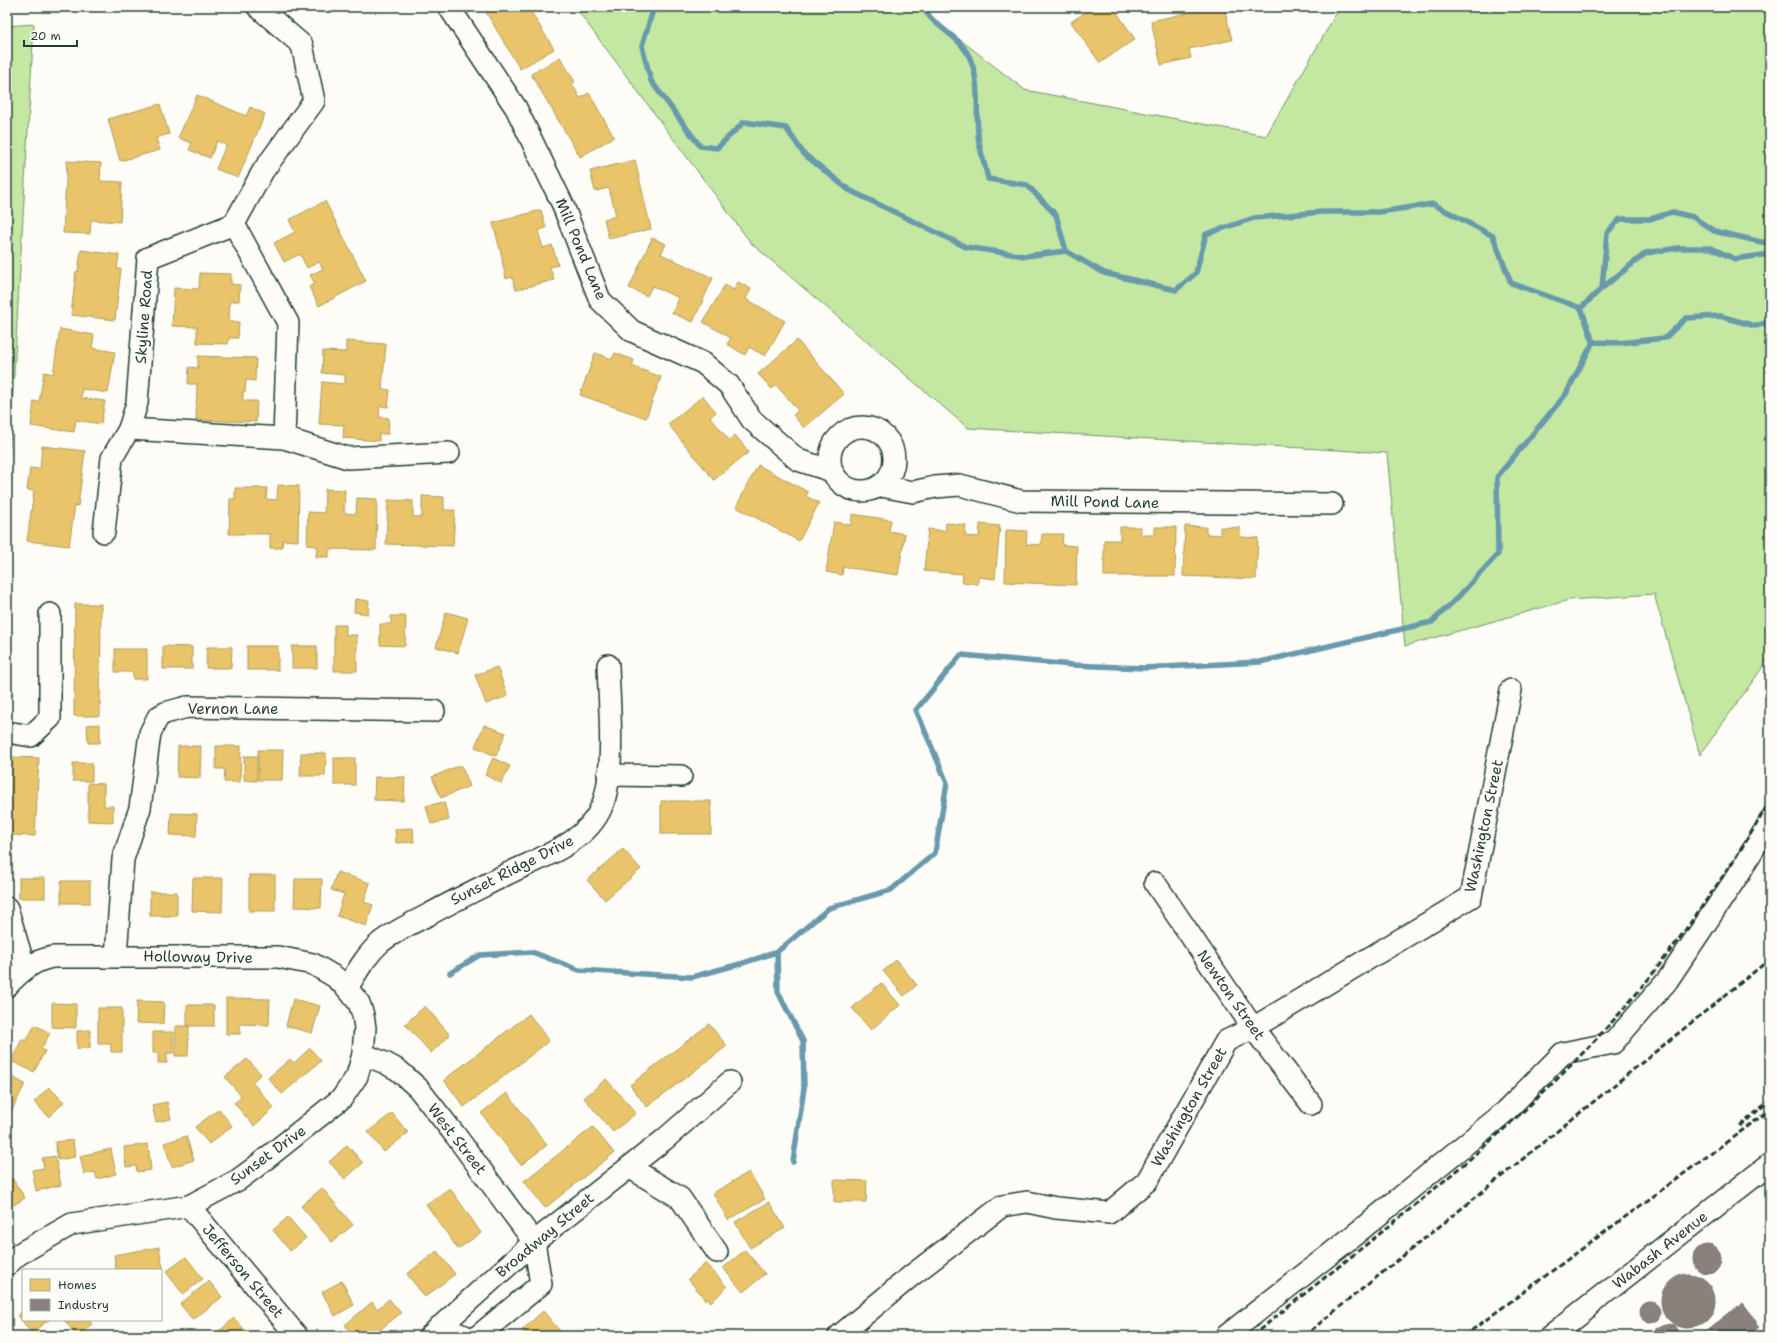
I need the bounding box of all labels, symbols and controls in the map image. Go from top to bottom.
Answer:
scale bar [24,22,77,48]
text: 20 m [30,28,61,44]
street label: Mill Pond Lane [551,195,611,303]
street label: Skyline Road [131,269,157,365]
street label: Mill Pond Lane [1050,491,1160,513]
street label: Vernon Lane [187,699,279,719]
street label: Washington Street [1460,758,1508,894]
street label: Sunset Ridge Drive [447,830,577,910]
street label: Holloway Drive [143,946,253,968]
street label: Newton Street [1192,946,1270,1044]
street label: Washington Street [1147,1043,1231,1171]
street label: West Street [423,1099,491,1179]
street label: Sunset Drive [226,1121,310,1189]
street label: Broadway Street [492,1188,598,1282]
street label: Wabash Avenue [1608,1206,1712,1294]
street label: Jefferson Street [198,1220,288,1322]
legend [22,1269,162,1321]
text: Homes [58,1277,97,1293]
text: Industry [58,1297,109,1313]

